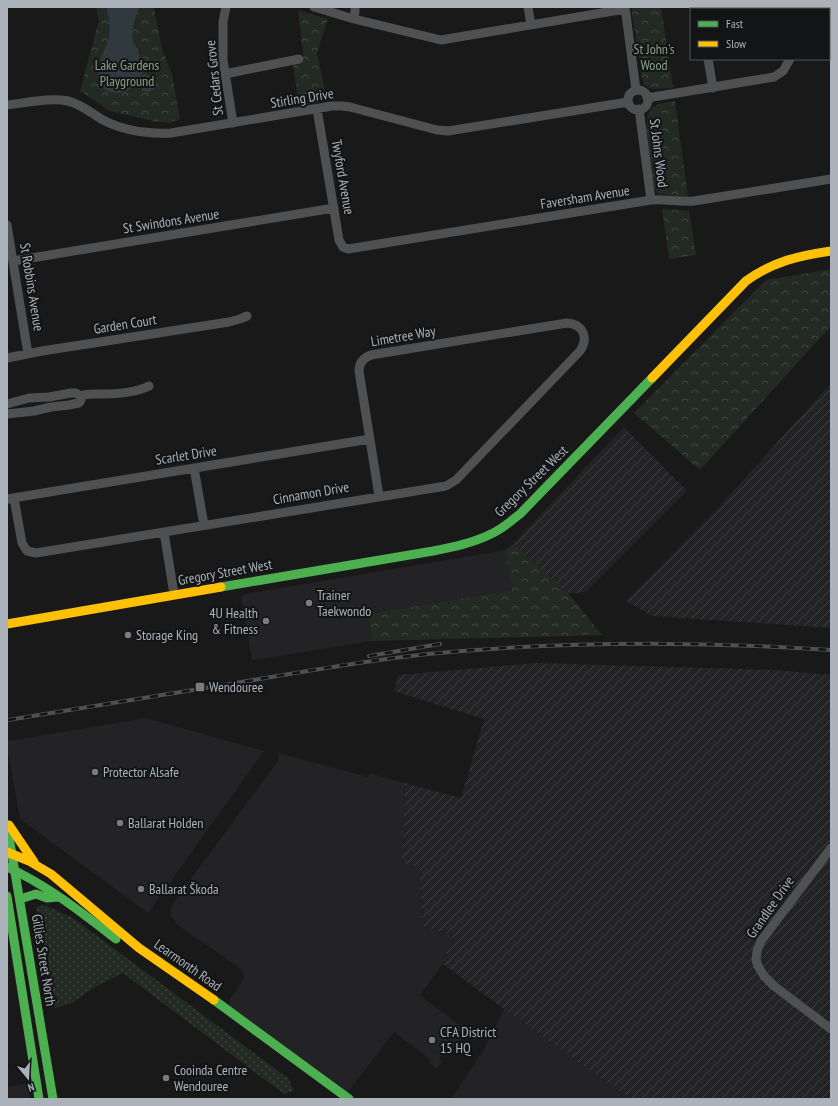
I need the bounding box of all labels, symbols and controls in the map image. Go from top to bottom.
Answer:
legend [690,8,830,60]
text: Fast [726,16,744,31]
text: Slow [726,36,747,51]
street label: St Cedars Grove [201,39,227,117]
park label: St John's Wood [633,40,675,74]
park label: Lake Gardens Playground [95,56,159,90]
street label: Stirling Drive [269,84,335,112]
street label: St Johns Wood [646,118,672,188]
street label: Twyford Avenue [328,138,358,216]
street label: Faversham Avenue [539,181,631,213]
street label: St Swindons Avenue [122,204,221,237]
street label: St Robbins Avenue [16,242,48,333]
street label: Garden Court [92,310,158,338]
street label: Limetree Way [369,321,438,351]
street label: Scarlet Drive [154,441,218,469]
street label: Gregory Street West [491,441,572,521]
street label: Cinnamon Drive [271,477,351,509]
street label: Gregory Street West [177,555,274,589]
place label: Trainer Taekwondo [317,586,371,620]
marker: Trainer Taekwondo [304,598,314,608]
place label: 4U Health & Fitness [209,604,258,638]
marker: 4U Health & Fitness [261,616,271,626]
place label: Storage King [136,626,198,644]
marker: Storage King [123,630,133,640]
place label: Wendouree [209,678,264,696]
marker: Wendouree [194,681,206,693]
place label: Protector Alsafe [103,763,179,781]
marker: Protector Alsafe [90,767,100,777]
place label: Ballarat Holden [128,814,203,832]
marker: Ballarat Holden [115,818,125,828]
street label: Grandlee Drive [742,872,798,942]
place label: Ballarat Škoda [149,880,219,898]
marker: Ballarat Škoda [136,884,146,894]
street label: Gillies Street North [28,913,60,1007]
street label: Learmonth Road [151,935,225,995]
place label: CFA District 15 HQ [440,1023,496,1057]
marker: CFA District 15 HQ [427,1035,437,1045]
north arrow [8,1058,48,1098]
place label: Cooinda Centre Wendouree [174,1061,248,1095]
marker: Cooinda Centre Wendouree [161,1073,171,1083]
text: N [26,1080,36,1095]

